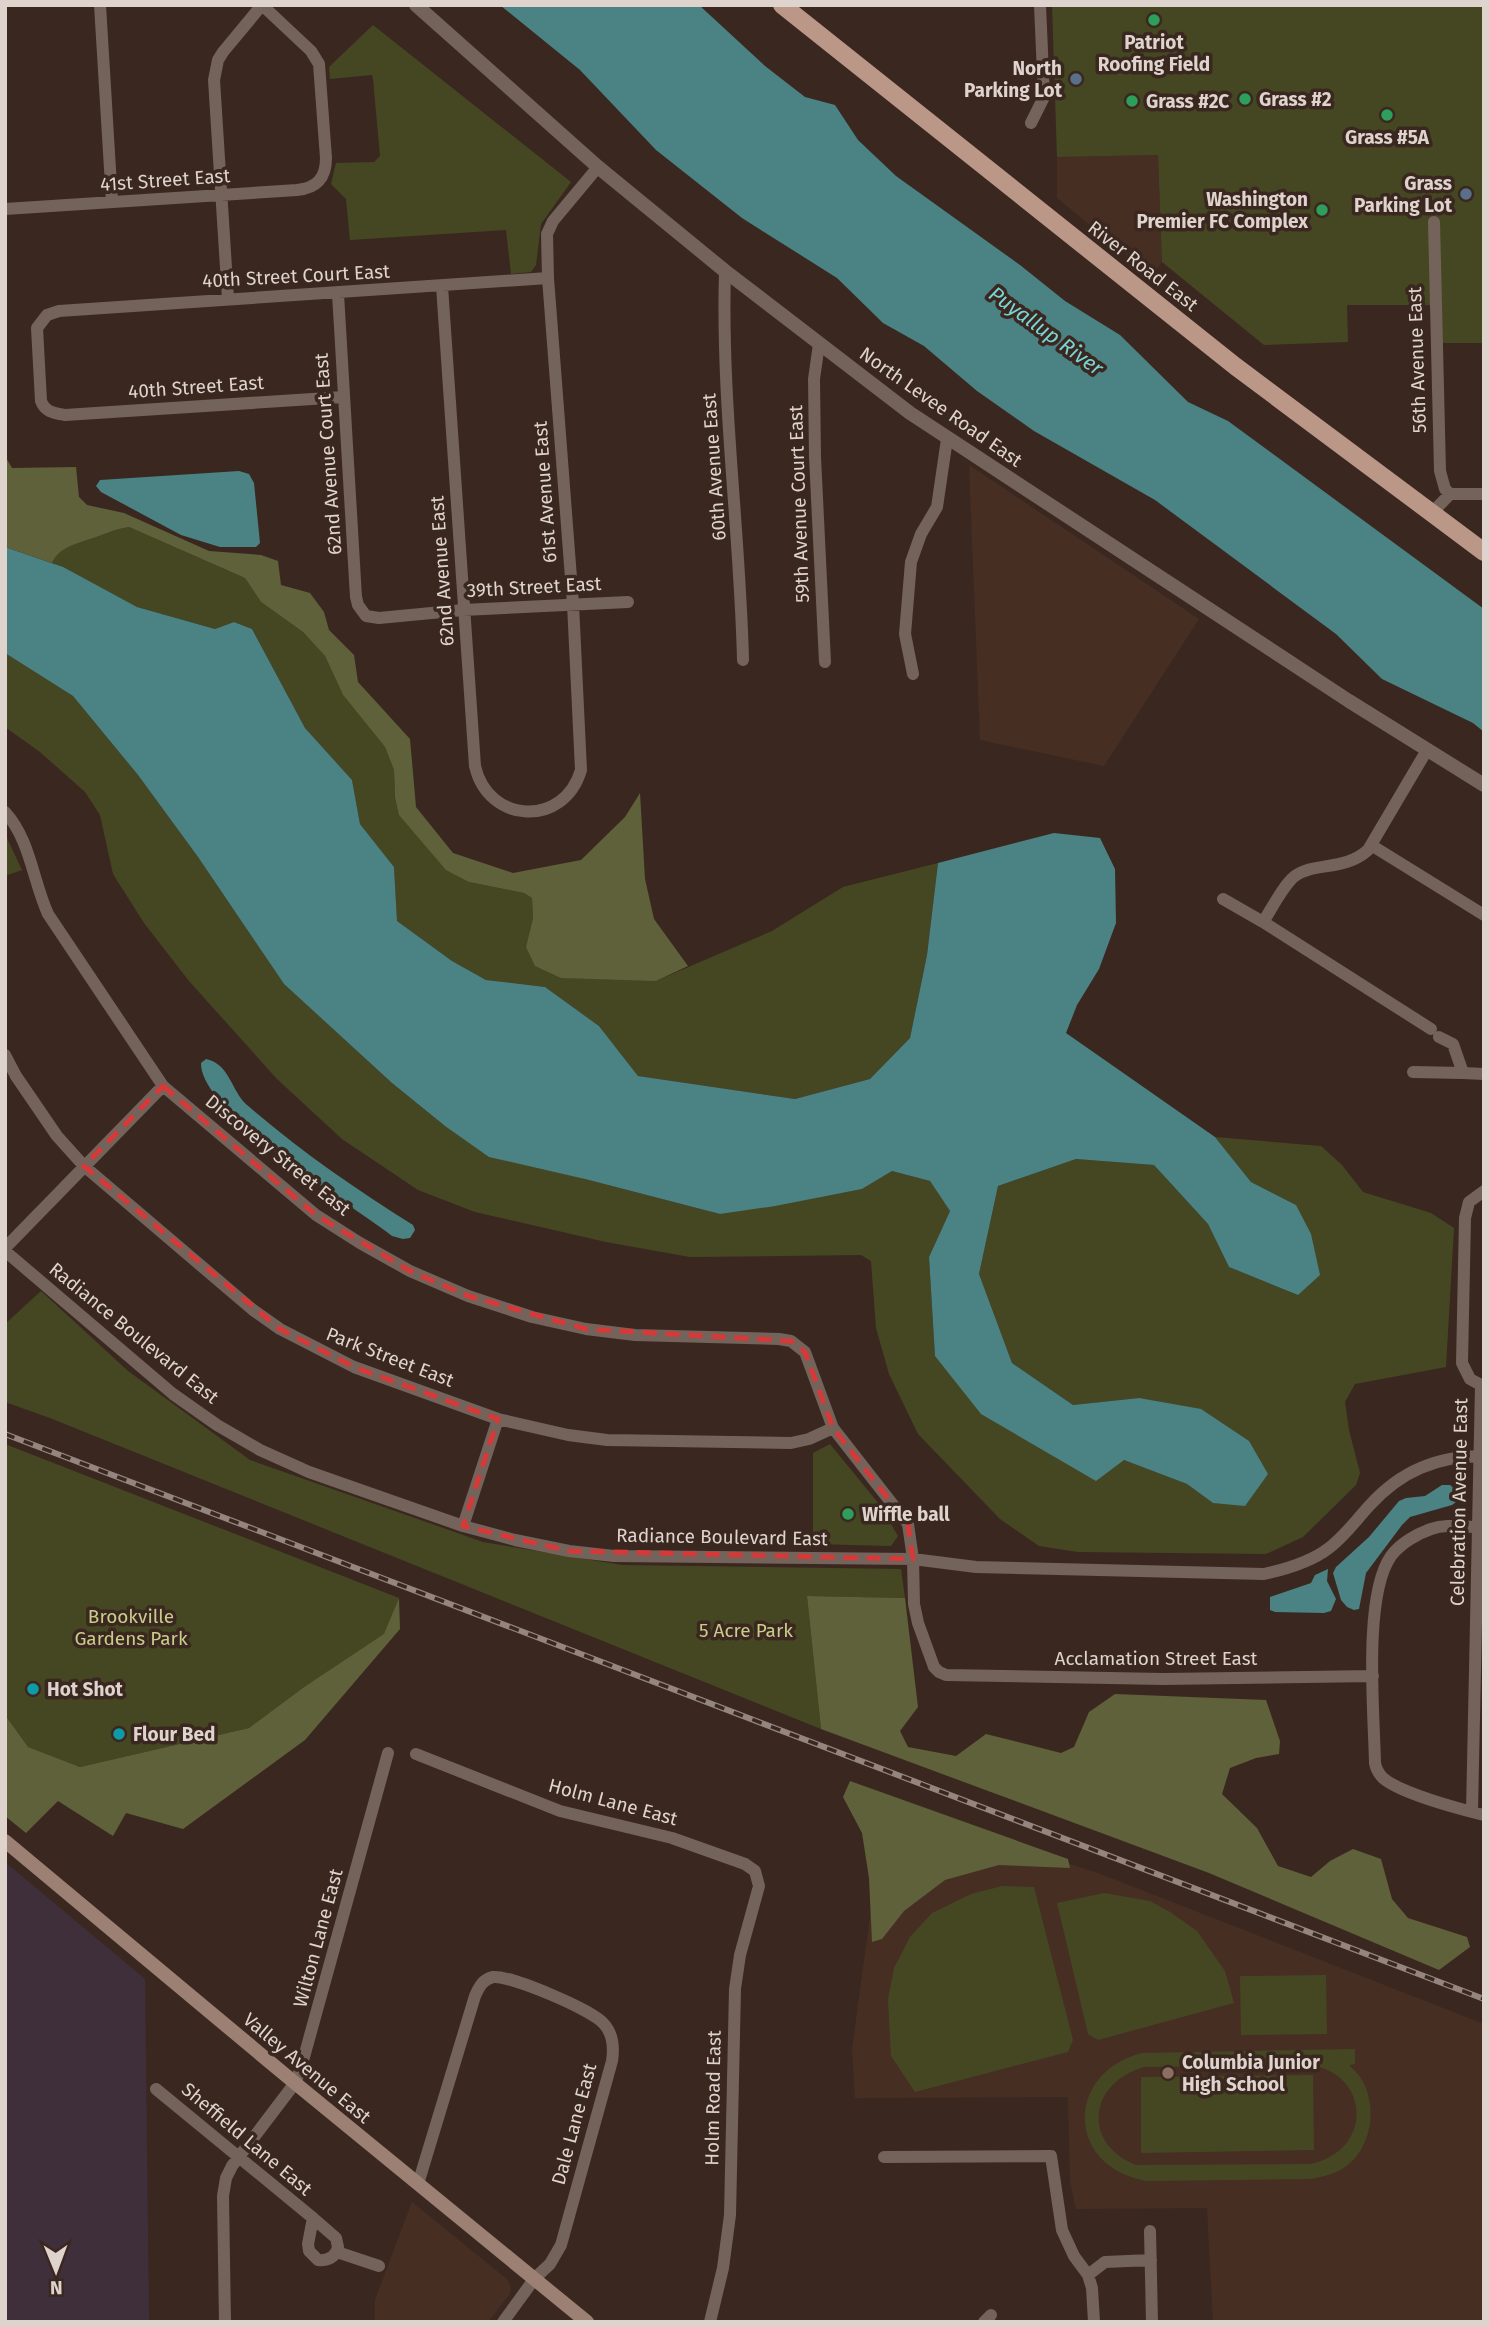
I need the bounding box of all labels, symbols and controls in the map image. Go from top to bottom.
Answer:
marker: Patriot Roofing Field [1146,12,1162,28]
place label: Patriot Roofing Field [1098,31,1210,76]
place label: North Parking Lot [964,57,1063,102]
marker: North Parking Lot [1068,71,1084,87]
place label: Grass #2 [1259,88,1332,111]
place label: Grass #2C [1146,90,1229,113]
marker: Grass #2 [1237,91,1253,107]
marker: Grass #2C [1124,93,1140,109]
marker: Grass #5A [1379,107,1395,123]
place label: Grass #5A [1345,126,1430,149]
street label: 41st Street East [99,164,231,196]
place label: Grass Parking Lot [1354,172,1453,217]
marker: Grass Parking Lot [1458,186,1474,202]
place label: Washington Premier FC Complex [1137,188,1308,233]
marker: Washington Premier FC Complex [1314,202,1330,218]
street label: River Road East [1083,216,1203,316]
street label: 40th Street Court East [202,260,391,292]
water label: Puyallup River [984,281,1109,382]
street label: 56th Avenue East [1403,286,1431,434]
street label: North Levee Road East [855,342,1027,472]
street label: 62nd Avenue Court East [309,352,347,556]
street label: 40th Street East [127,371,265,403]
street label: 60th Avenue East [697,392,731,541]
street label: 59th Avenue Court East [784,405,814,603]
street label: 61st Avenue East [529,420,561,564]
street label: 62nd Avenue East [425,495,459,647]
street label: 39th Street East [466,572,602,602]
street label: Discovery Street East [201,1089,355,1221]
street label: Radiance Boulevard East [44,1257,224,1409]
street label: Park Street East [323,1322,457,1392]
street label: Celebration Avenue East [1446,1398,1472,1606]
place label: Wiffle ball [862,1503,950,1526]
marker: Wiffle ball [840,1506,856,1522]
street label: Radiance Boulevard East [616,1524,828,1550]
park label: Brookville Gardens Park [74,1605,188,1650]
park label: 5 Acre Park [699,1619,793,1642]
street label: Acclamation Street East [1055,1647,1258,1670]
place label: Hot Shot [47,1678,124,1701]
marker: Hot Shot [25,1681,41,1697]
place label: Flour Bed [133,1723,215,1746]
marker: Flour Bed [111,1726,127,1742]
street label: Holm Lane East [546,1774,680,1830]
street label: Wilton Lane East [288,1866,348,2010]
street label: Valley Avenue East [238,2008,376,2128]
street label: Holm Road East [700,2030,726,2166]
place label: Columbia Junior High School [1182,2051,1320,2096]
street label: Dale Lane East [547,2061,601,2187]
marker: Columbia Junior High School [1160,2065,1176,2081]
street label: Sheffield Lane East [177,2078,317,2200]
north arrow [21,2236,91,2306]
text: N [50,2276,63,2299]

